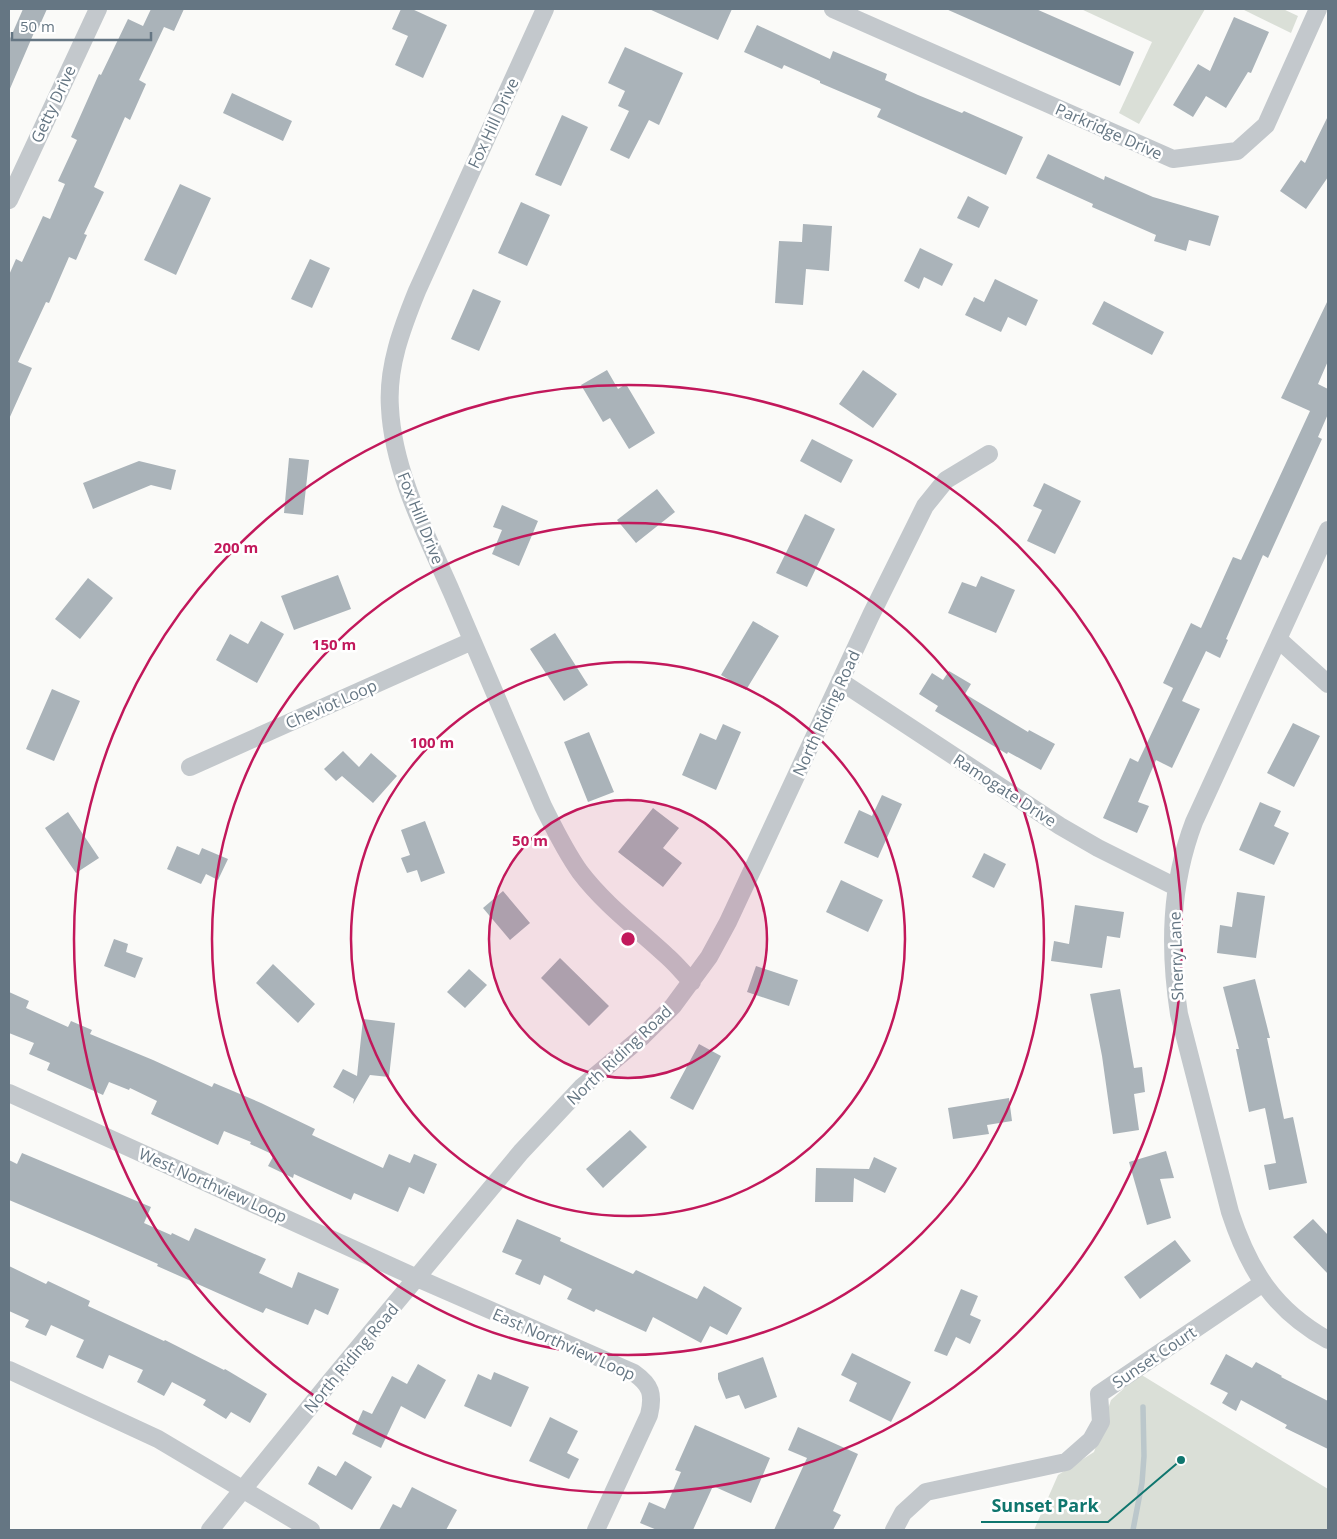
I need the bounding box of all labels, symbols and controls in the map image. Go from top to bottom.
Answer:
scale bar [12,10,151,42]
text: 50 m [20,16,55,36]
street label: Getty Drive [25,62,81,146]
street label: Fox Hill Drive [462,74,524,172]
street label: Parkridge Drive [1052,98,1166,164]
street label: Fox Hill Drive [393,469,449,567]
text: 200 m [214,537,258,557]
text: 150 m [312,634,356,654]
street label: North Riding Road [787,647,865,779]
street label: Cheviot Loop [282,674,380,734]
text: 100 m [410,732,454,752]
street label: Ramogate Drive [949,748,1061,832]
text: 50 m [512,830,548,850]
street label: Sherry Lane [1163,911,1189,1001]
centre of rings [619,930,637,948]
street label: North Riding Road [562,1000,676,1110]
street label: West Northview Loop [135,1142,291,1228]
street label: North Riding Road [299,1299,403,1417]
street label: East Northview Loop [489,1303,639,1385]
street label: Sunset Court [1108,1321,1200,1393]
callout: Sunset Park [981,1489,1108,1522]
text: Sunset Park [991,1493,1099,1517]

